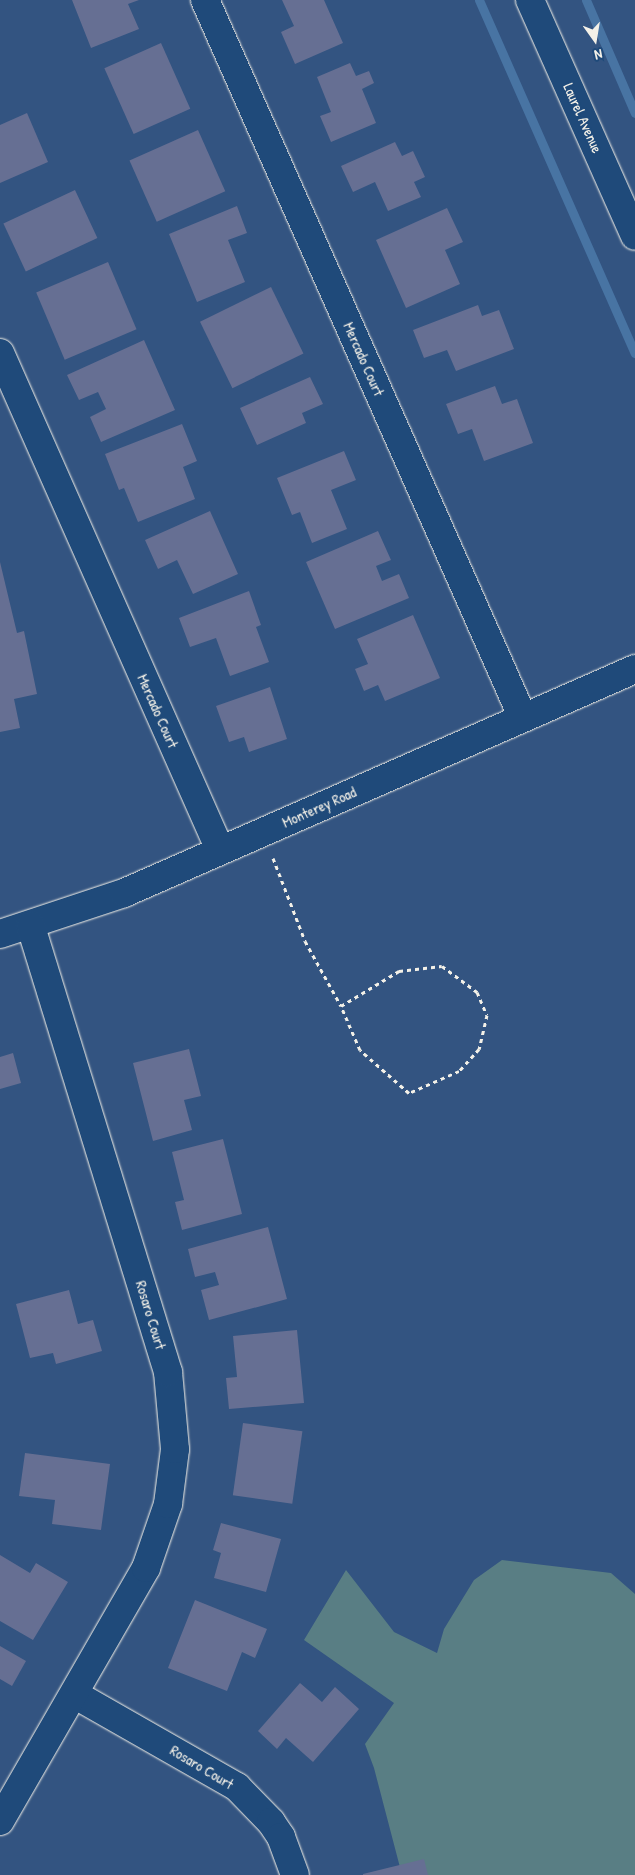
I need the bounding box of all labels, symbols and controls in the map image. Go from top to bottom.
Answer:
north arrow [570,15,620,65]
text: N [593,45,604,65]
street label: Laurel Avenue [560,80,606,156]
street label: Mercado Court [340,319,388,399]
street label: Mercado Court [134,671,182,751]
street label: Monterey Road [279,783,359,831]
street label: Rosaro Court [132,1278,170,1352]
street label: Rosaro Court [167,1741,237,1793]

